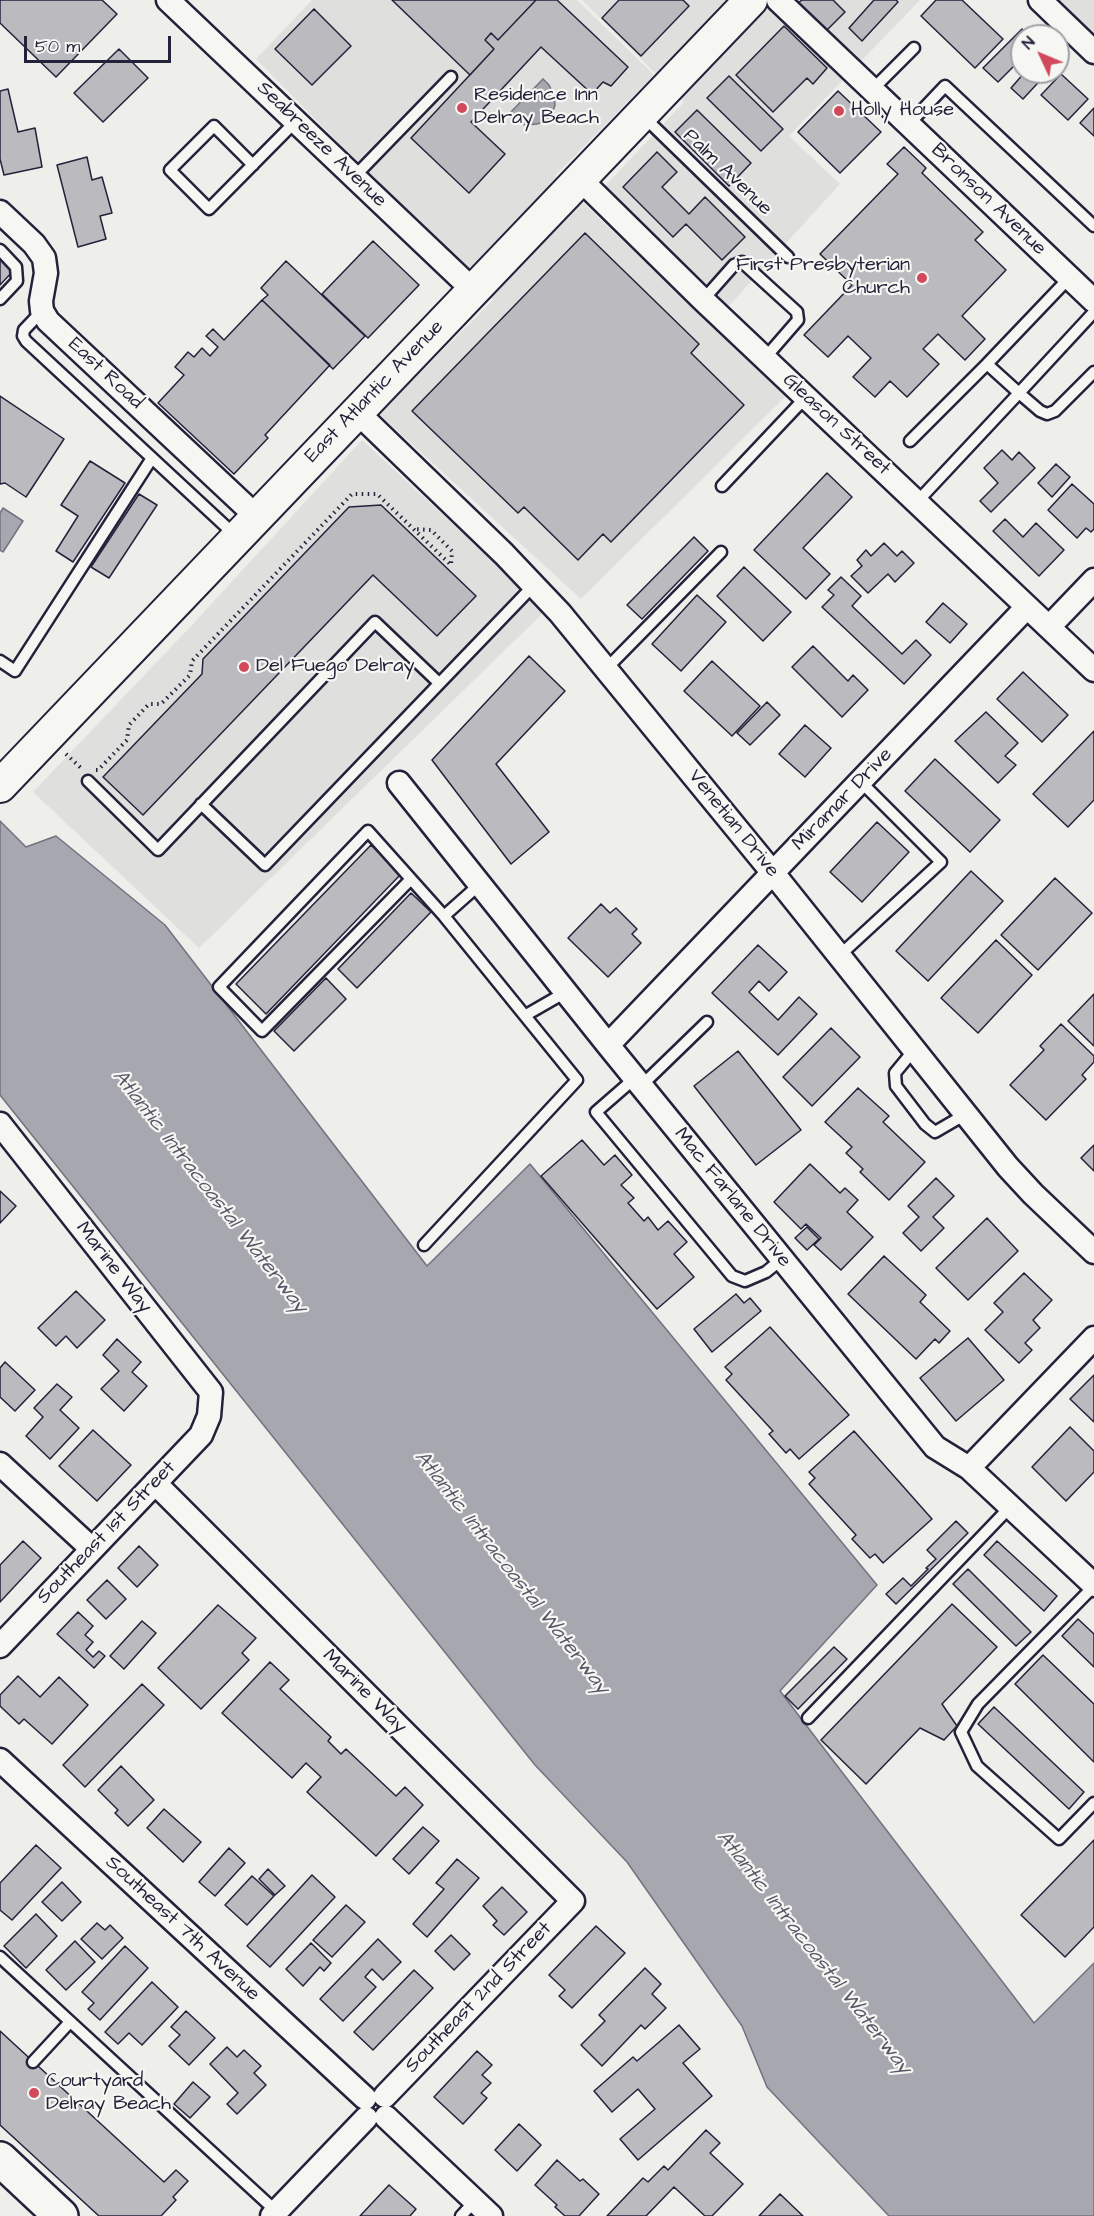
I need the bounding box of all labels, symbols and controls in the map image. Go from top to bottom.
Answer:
scale bar [27,24,174,62]
north arrow [1010,24,1070,84]
text: N [1017,32,1040,54]
text: 50 m [35,34,80,59]
street label: Seabreeze Avenue [251,77,391,213]
place label: Residence Inn Delray Beach [474,84,599,131]
place label: Holly House [851,99,954,123]
marker: Residence Inn Delray Beach [455,101,469,115]
marker: Holly House [832,104,846,118]
street label: Palm Avenue [677,125,777,221]
street label: Bronson Avenue [925,139,1051,261]
place label: First Presbyterian Church [736,254,910,301]
marker: First Presbyterian Church [915,271,929,285]
street label: East Atlantic Avenue [301,316,449,468]
street label: East Road [62,333,148,415]
street label: Gleason Street [777,369,895,481]
place label: Del Fuego Delray [256,655,414,679]
marker: Del Fuego Delray [237,660,251,674]
street label: Miramar Drive [788,744,898,856]
street label: Venetian Drive [682,765,784,883]
water label: Atlantic Intracoastal Waterway [106,1065,312,1319]
street label: Mac Farlane Drive [668,1123,796,1273]
street label: Marine Way [70,1217,156,1319]
water label: Atlantic Intracoastal Waterway [408,1446,614,1700]
street label: Southeast 1st Street [32,1456,182,1610]
street label: Marine Way [317,1645,411,1739]
water label: Atlantic Intracoastal Waterway [710,1826,916,2080]
street label: Southeast 7th Avenue [100,1851,264,2007]
street label: Southeast 2nd Street [401,1917,557,2079]
place label: Courtyard Delray Beach [46,2070,171,2117]
marker: Courtyard Delray Beach [27,2086,41,2100]

